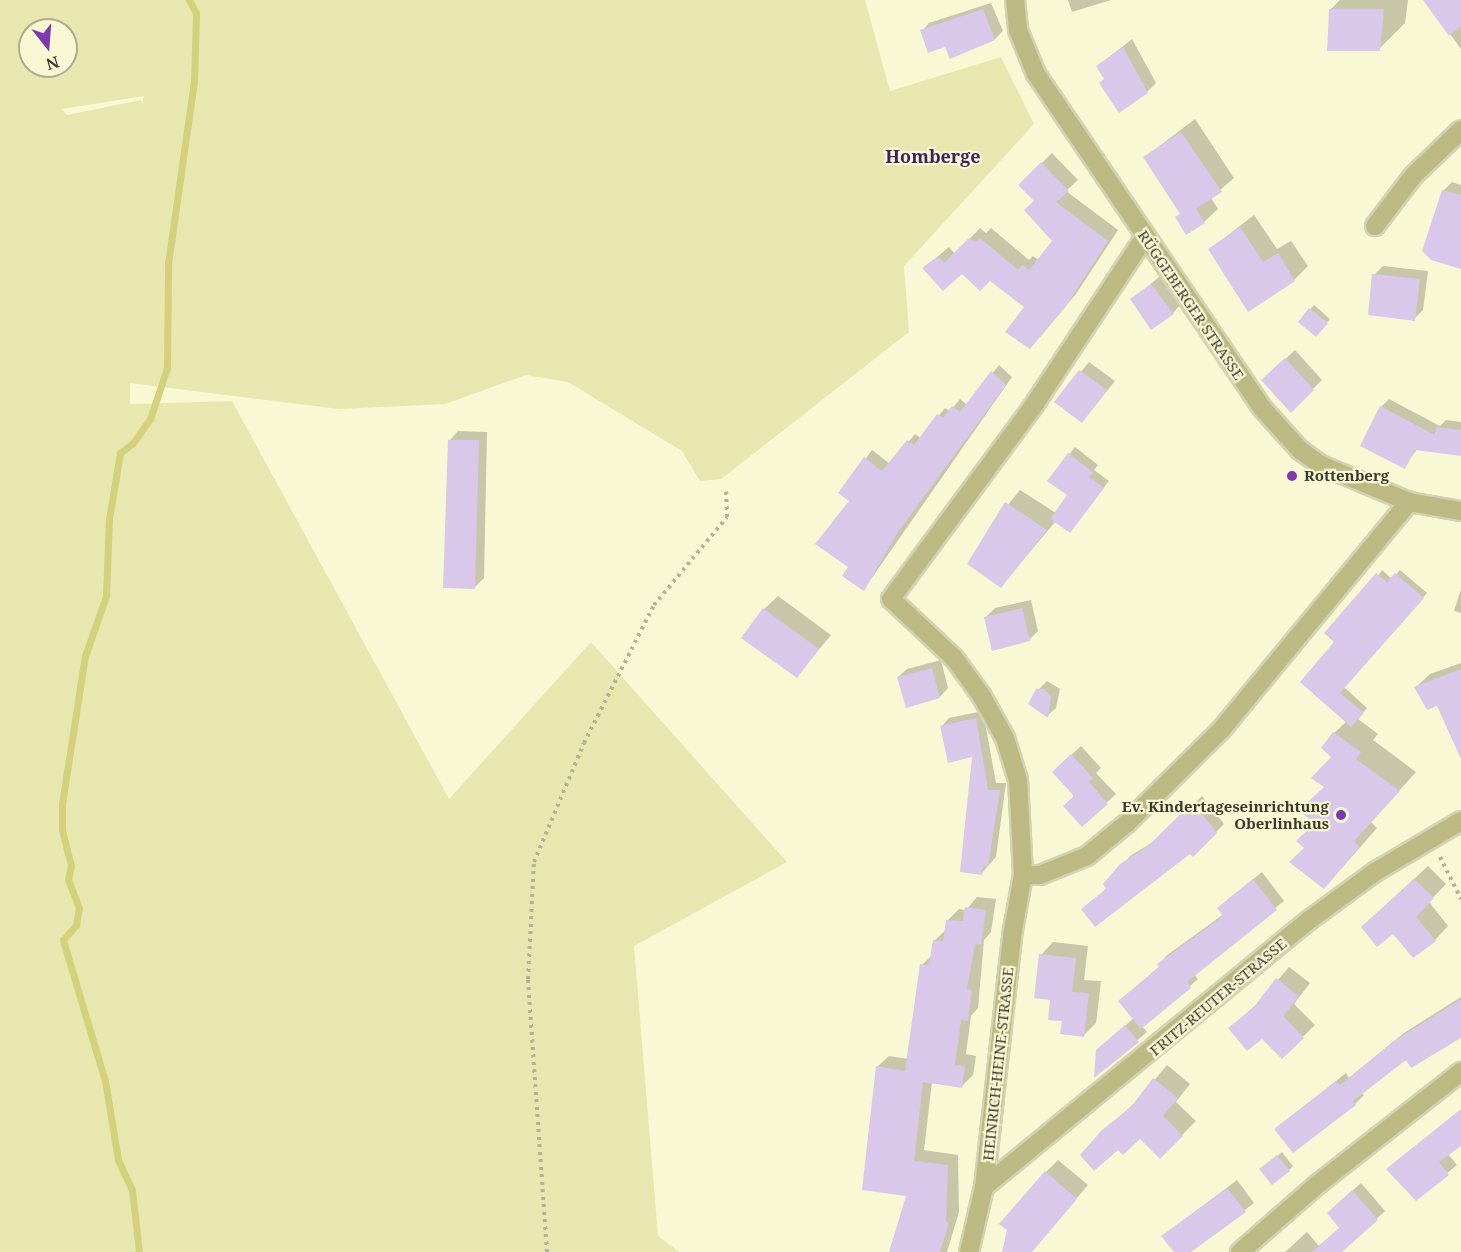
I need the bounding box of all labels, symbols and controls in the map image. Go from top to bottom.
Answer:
north arrow [18,18,78,78]
text: N [43,51,62,76]
district label: Homberge [885,145,981,167]
street label: RÜGGEBERGER STRASSE [1134,227,1248,383]
place label: Rottenberg [1304,467,1389,485]
marker: Rottenberg [1285,469,1299,483]
place label: Ev. Kindertageseinrichtung Oberlinhaus [1122,797,1329,832]
marker: Ev. Kindertageseinrichtung Oberlinhaus [1334,808,1348,822]
street label: FRITZ-REUTER-STRASSE [1146,934,1290,1060]
street label: HEINRICH-HEINE-STRASSE [979,966,1017,1162]

